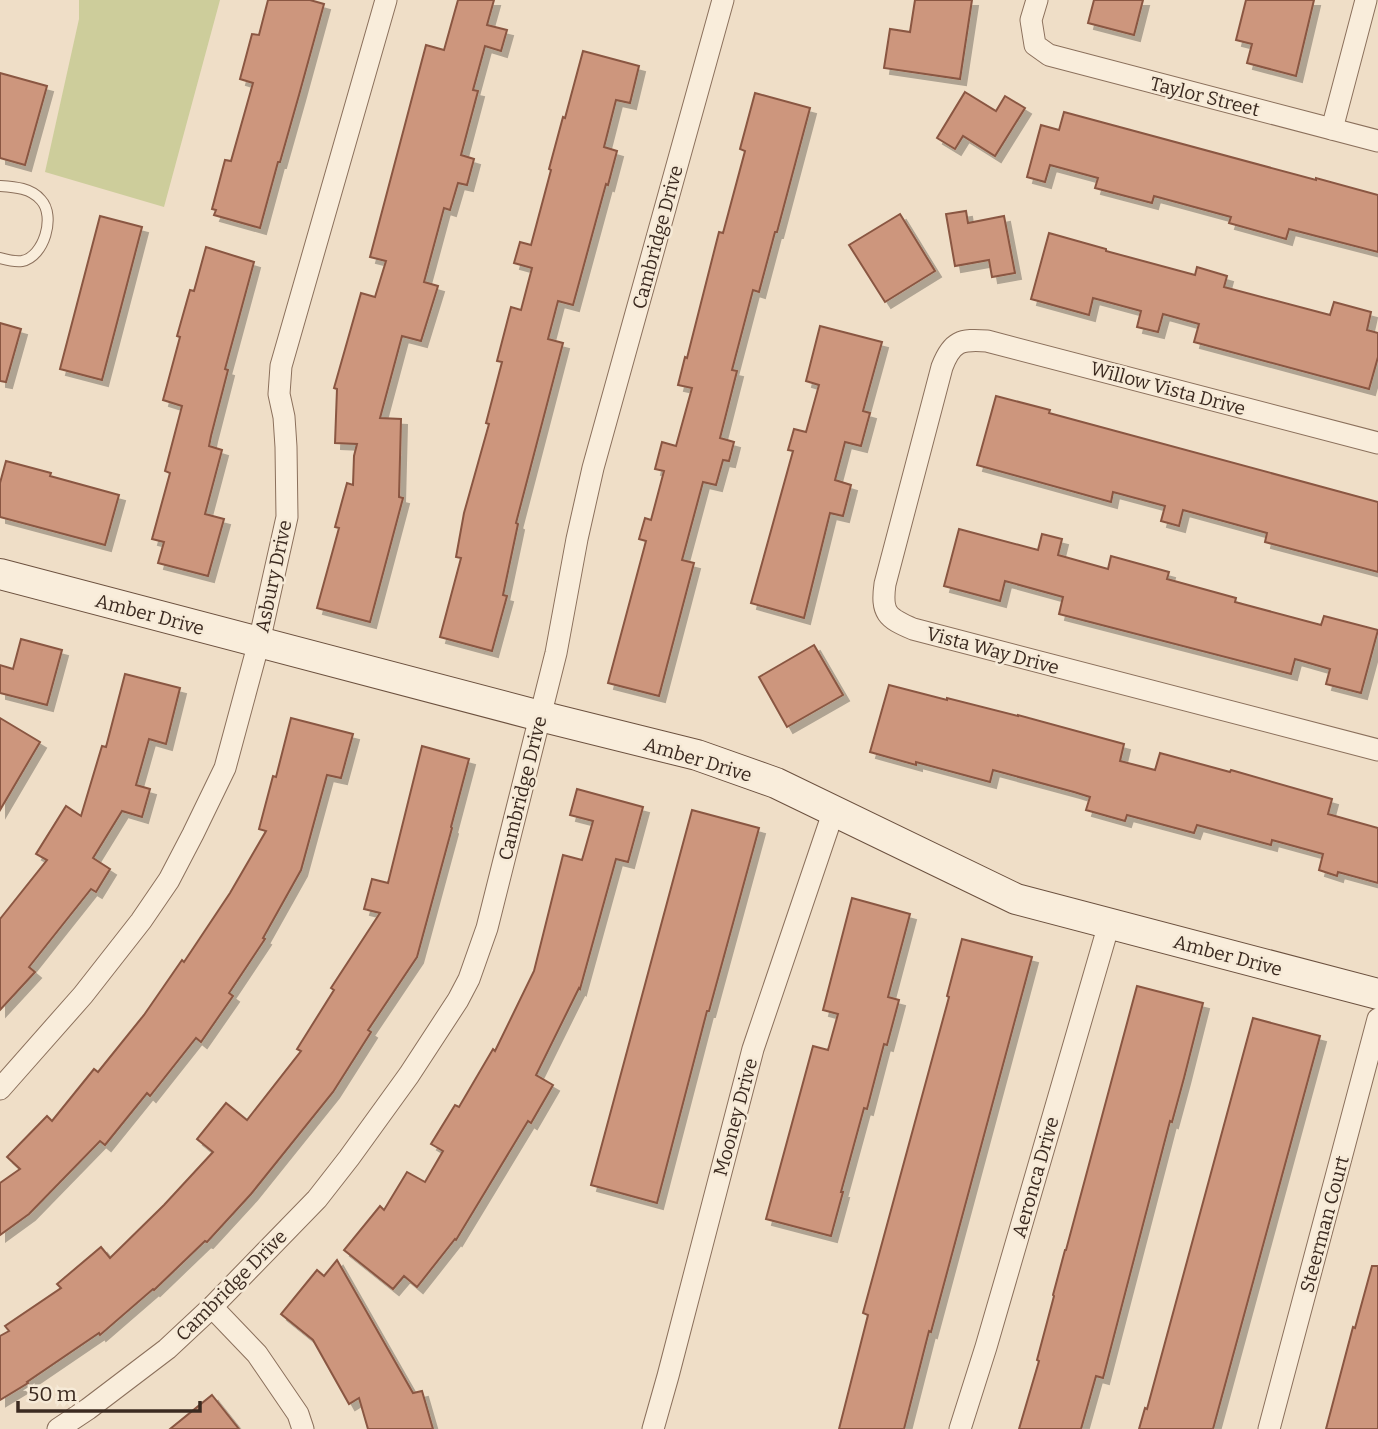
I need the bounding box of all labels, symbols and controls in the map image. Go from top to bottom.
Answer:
street label: Taylor Street [1148,72,1262,121]
street label: Cambridge Drive [627,163,688,312]
street label: Willow Vista Drive [1088,357,1248,420]
street label: Asbury Drive [250,518,297,634]
street label: Amber Drive [93,589,207,640]
street label: Vista Way Drive [924,622,1062,679]
street label: Cambridge Drive [493,714,552,863]
street label: Amber Drive [641,732,755,787]
street label: Amber Drive [1171,930,1285,981]
street label: Mooney Drive [709,1056,762,1179]
street label: Aeronca Drive [1007,1114,1064,1240]
street label: Steerman Court [1295,1153,1354,1295]
street label: Cambridge Drive [171,1225,292,1346]
scale bar [18,1370,200,1414]
text: 50 m [28,1381,77,1407]

